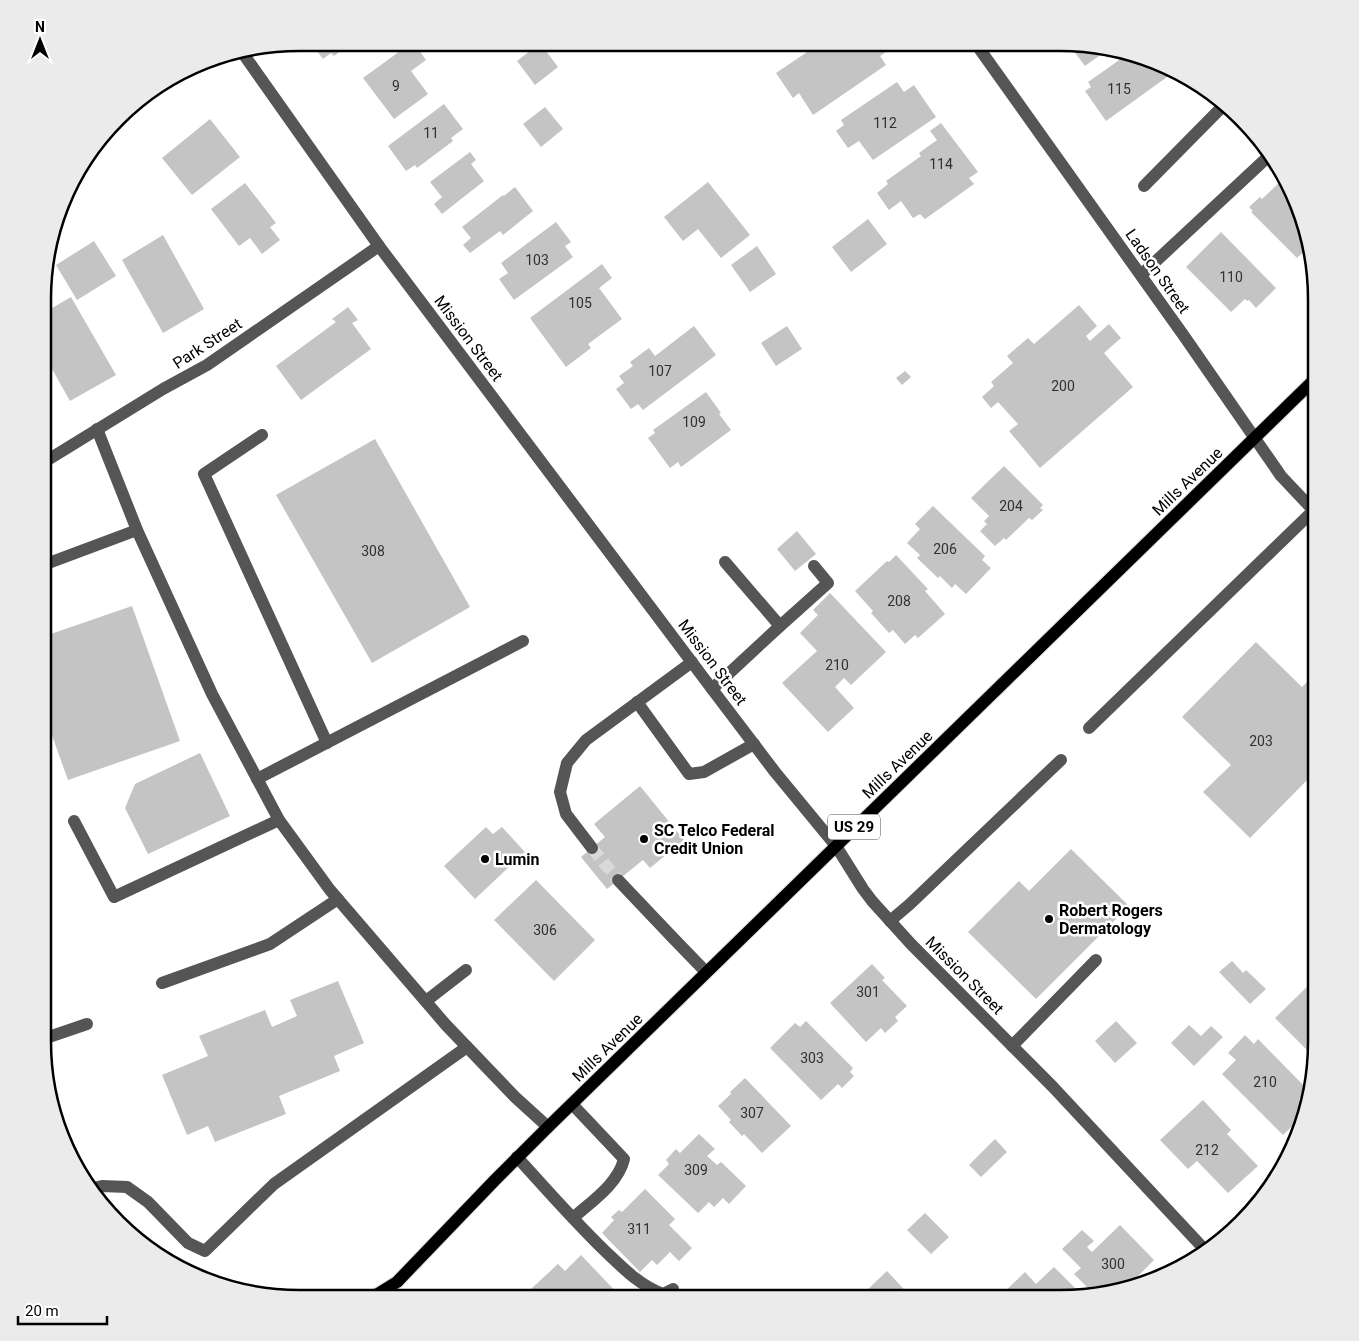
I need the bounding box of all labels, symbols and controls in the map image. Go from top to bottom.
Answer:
north arrow [15,15,65,65]
text: N [35,19,45,35]
house number: 9 [392,78,400,94]
house number: 115 [1107,81,1131,97]
house number: 112 [873,115,897,131]
house number: 11 [423,125,439,141]
house number: 114 [929,156,953,172]
street label: Ladson Street [1121,225,1194,317]
house number: 103 [525,252,549,268]
house number: 110 [1219,269,1243,285]
street label: Mission Street [430,292,507,385]
house number: 105 [568,295,592,311]
street label: Park Street [169,314,245,373]
house number: 107 [648,363,672,379]
house number: 200 [1051,378,1075,394]
house number: 109 [682,414,706,430]
street label: Mills Avenue [1148,443,1226,520]
house number: 204 [999,498,1023,514]
house number: 206 [933,541,957,557]
house number: 308 [361,543,385,559]
house number: 208 [887,593,911,609]
street label: Mission Street [674,616,751,709]
house number: 210 [825,657,849,673]
street label: Mills Avenue [858,726,936,803]
house number: 203 [1249,733,1273,749]
road number: US 29 [828,814,880,840]
place label: SC Telco Federal Credit Union [654,821,775,858]
marker: SC Telco Federal Credit Union [638,833,650,845]
place label: Lumin [495,850,540,869]
marker: Lumin [479,853,491,865]
place label: Robert Rogers Dermatology [1059,901,1163,938]
marker: Robert Rogers Dermatology [1043,913,1055,925]
house number: 306 [533,922,557,938]
street label: Mission Street [922,932,1008,1018]
house number: 301 [856,984,880,1000]
street label: Mills Avenue [568,1009,646,1086]
house number: 303 [800,1050,824,1066]
house number: 210 [1253,1074,1277,1090]
house number: 307 [740,1105,764,1121]
house number: 212 [1195,1142,1219,1158]
house number: 309 [684,1162,708,1178]
house number: 311 [627,1221,651,1237]
house number: 300 [1101,1256,1125,1272]
scale bar [18,1294,106,1326]
text: 20 m [25,1302,59,1320]

